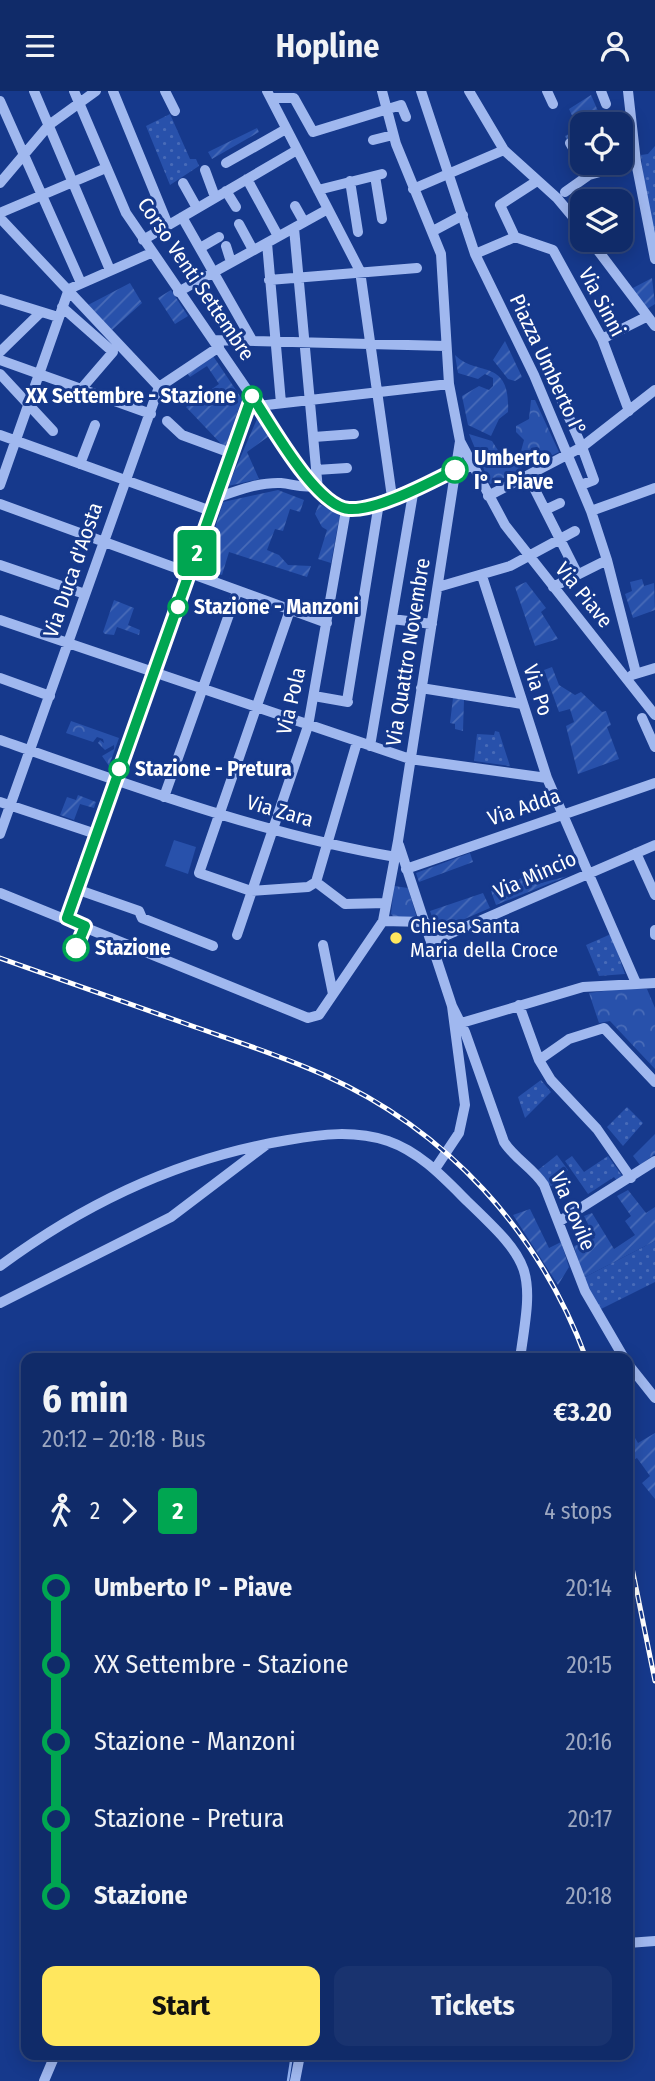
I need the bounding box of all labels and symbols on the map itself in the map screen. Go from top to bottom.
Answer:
street label: Corso Venti Settembre [132,193,260,365]
street label: Via Sinni [573,263,631,341]
street label: Piazza Umberto I° [504,290,592,440]
place label: XX Settembre - Stazione [24,383,236,409]
marker: XX Settembre - Stazione [242,386,262,406]
place label: Umberto I° - Piave [474,445,554,495]
marker: Umberto I° - Piave [442,457,468,483]
street label: Via Duca d'Aosta [38,499,108,641]
line badge: 2 [174,530,220,576]
street label: Via Quattro Novembre [380,556,436,748]
street label: Via Piave [550,557,618,633]
place label: Stazione - Manzoni [194,594,359,620]
marker: Stazione - Manzoni [168,597,188,617]
street label: Via Po [518,661,558,719]
street label: Via Pola [271,665,311,737]
place label: Stazione - Pretura [135,756,292,782]
marker: Stazione - Pretura [109,759,129,779]
street label: Via Adda [484,782,564,832]
street label: Via Zara [244,789,316,833]
street label: Via Mincio [490,845,580,905]
place label: Chiesa Santa Maria della Croce [410,913,558,963]
marker: Chiesa Santa Maria della Croce [388,930,404,946]
marker: Stazione [63,935,89,961]
place label: Stazione [95,935,171,961]
street label: Via Covile [545,1168,601,1254]

